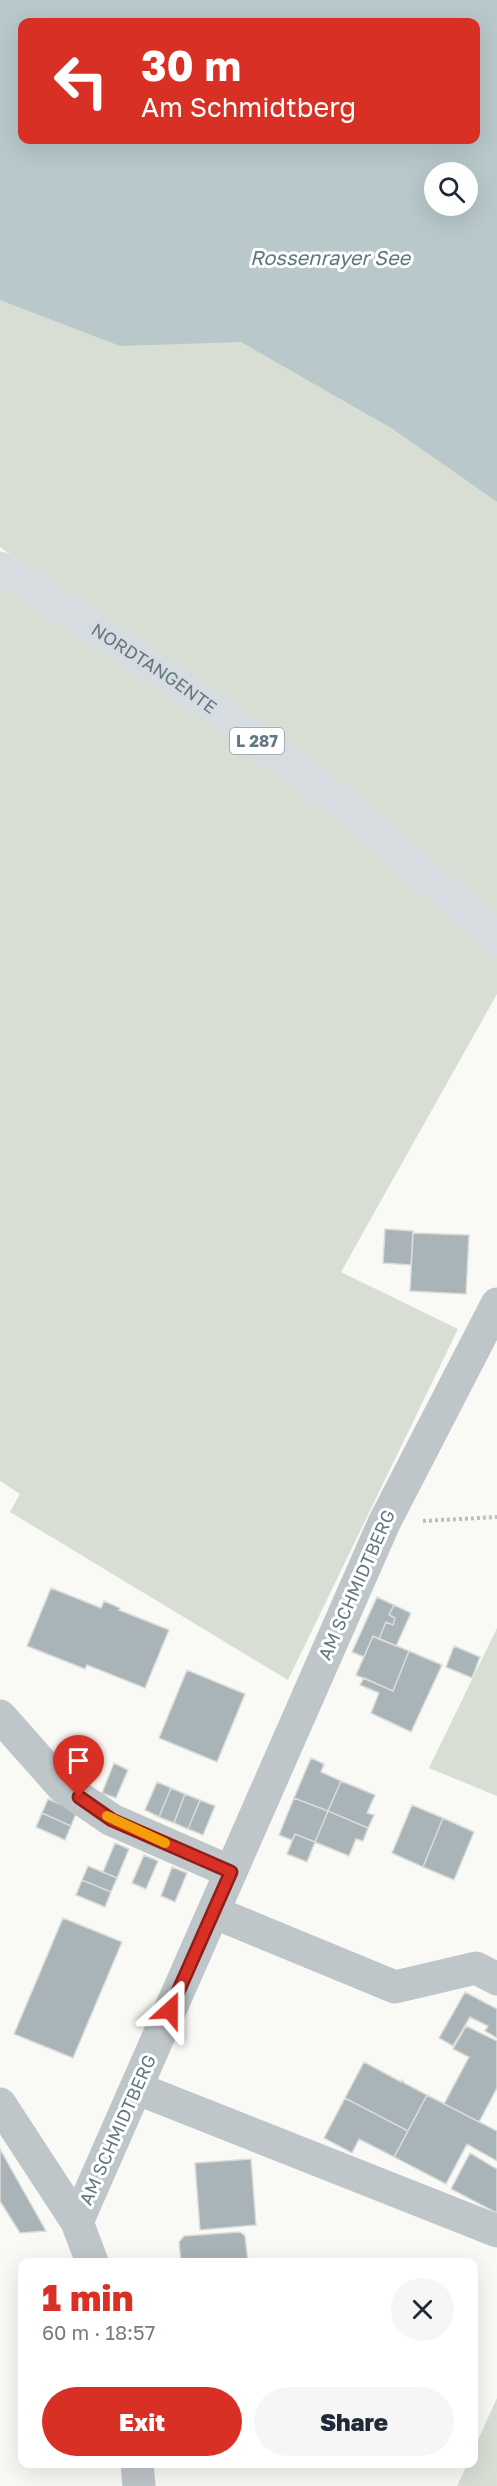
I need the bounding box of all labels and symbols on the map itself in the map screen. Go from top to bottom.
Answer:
water label: Rossenrayer See [250,245,411,270]
street label: NORDTANGENTE [88,618,222,718]
road number: L 287 [230,728,284,754]
street label: AM SCHMIDTBERG [313,1506,399,1663]
pin [53,1735,104,1797]
position arrow [138,1978,202,2042]
street label: AM SCHMIDTBERG [74,2051,160,2208]

